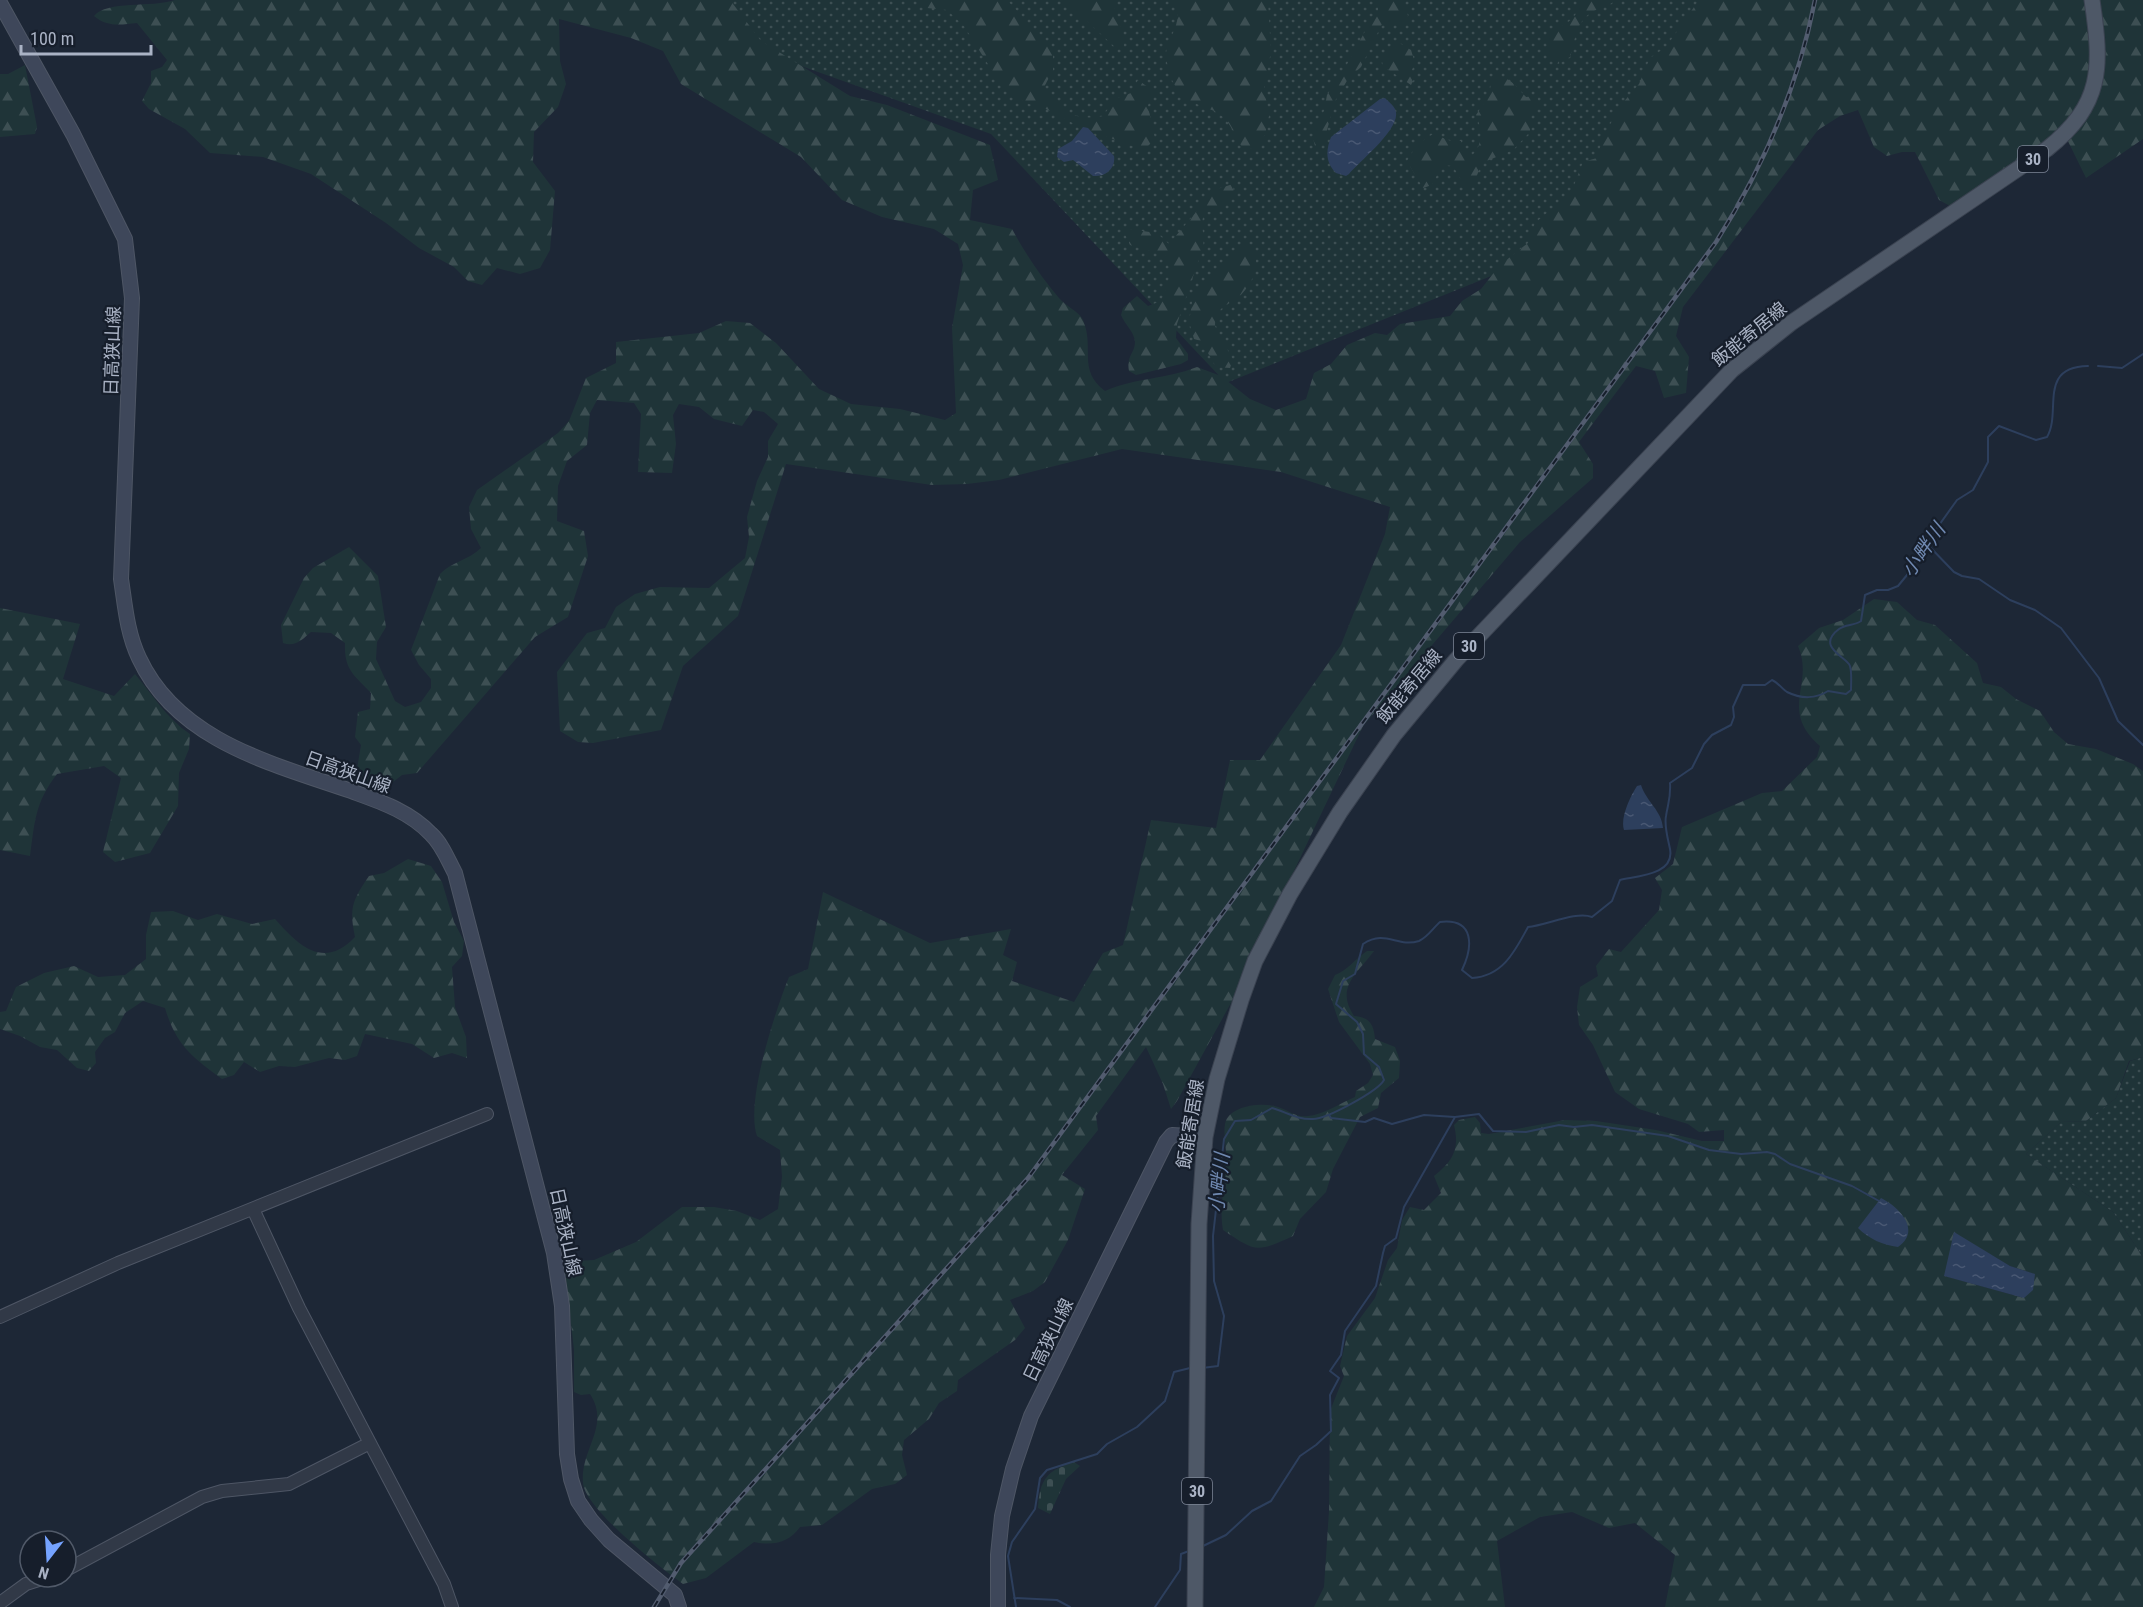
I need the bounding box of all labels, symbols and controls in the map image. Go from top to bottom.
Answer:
scale bar [21,18,152,56]
text: 100 m [30,28,74,49]
road number: 30 [2018,146,2048,172]
street label: 飯能寄居線 [1707,298,1791,370]
street label: 日高狭山線 [100,306,124,396]
water label: 小畔川 [1896,517,1951,581]
road number: 30 [1454,633,1484,659]
street label: 飯能寄居線 [1372,645,1446,727]
street label: 日高狭山線 [302,747,394,797]
street label: 飯能寄居線 [1173,1078,1207,1170]
water label: 小畔川 [1204,1150,1234,1214]
street label: 日高狭山線 [546,1186,586,1278]
street label: 日高狭山線 [1019,1295,1077,1385]
road number: 30 [1182,1478,1212,1504]
north arrow [18,1529,78,1589]
text: N [36,1562,51,1583]

